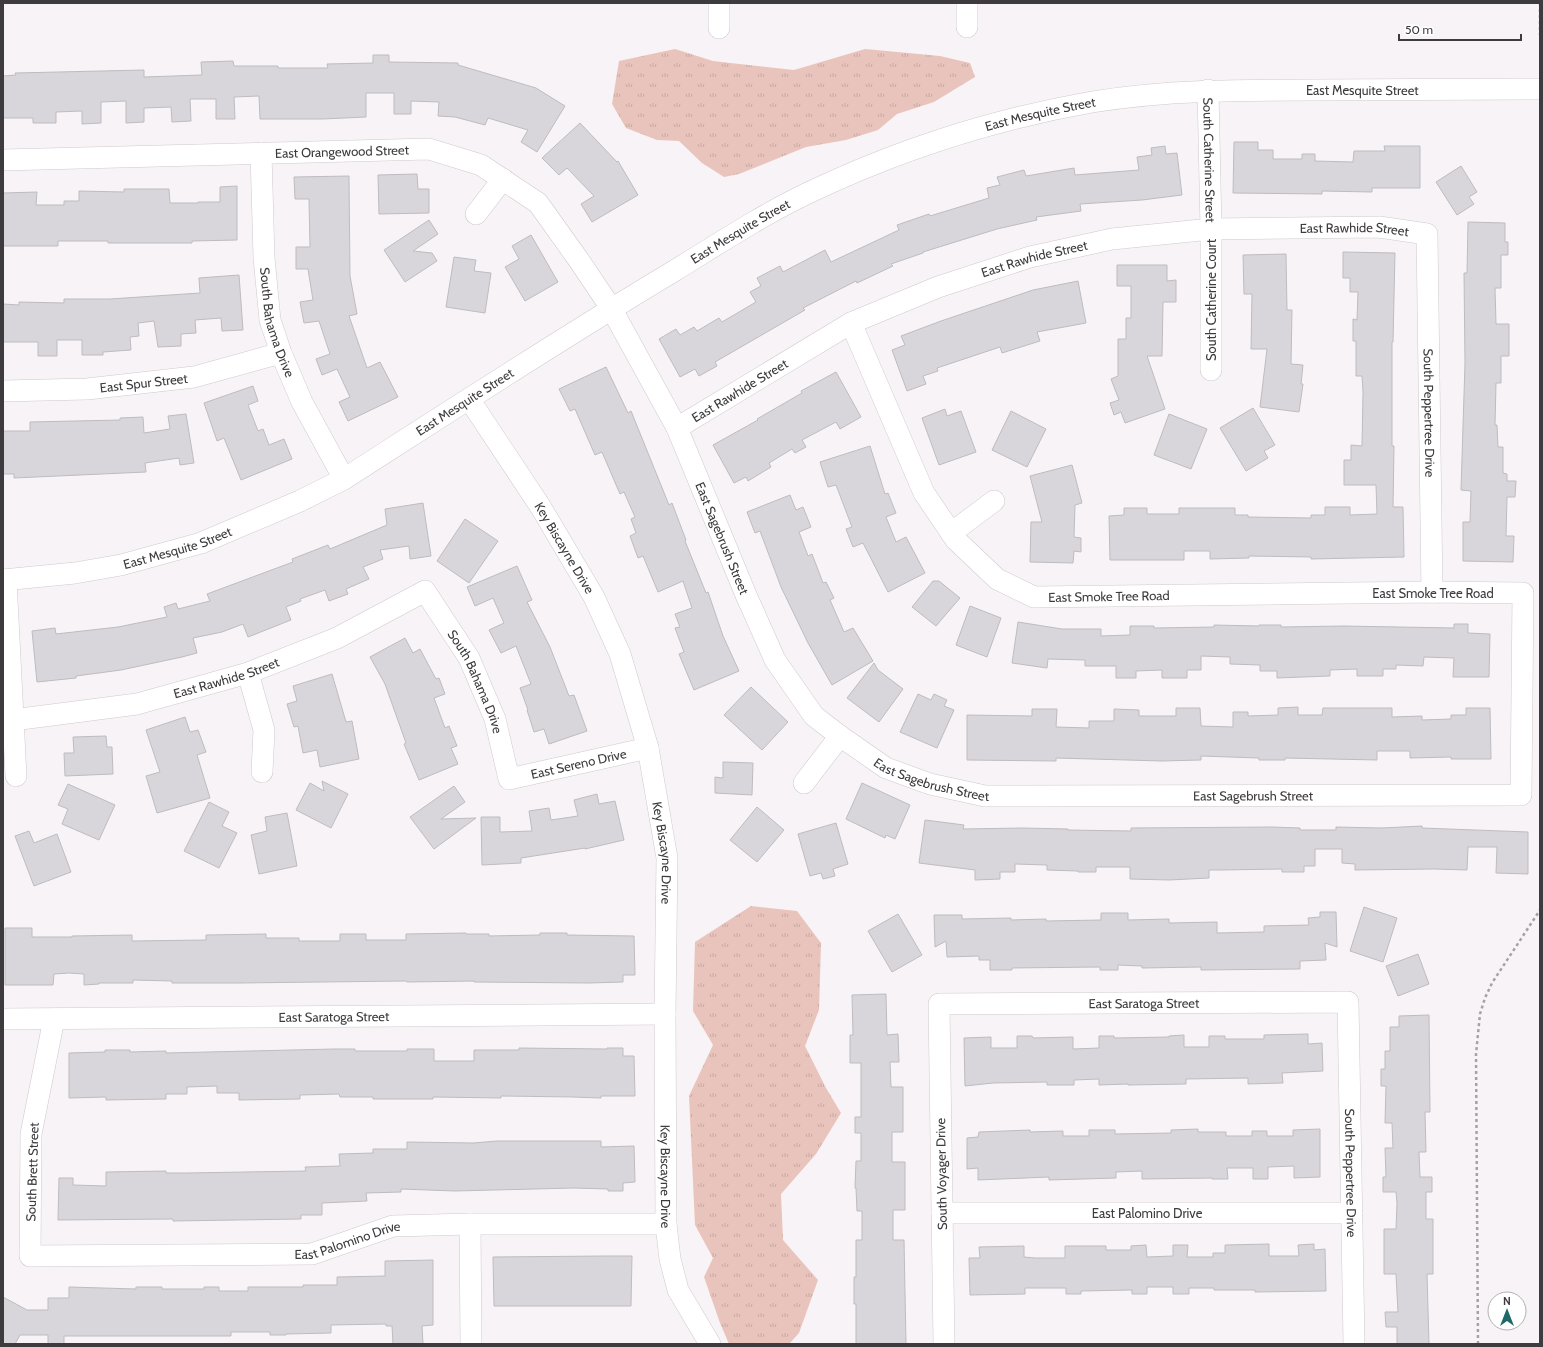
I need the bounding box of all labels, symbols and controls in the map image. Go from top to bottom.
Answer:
scale bar [1399,16,1521,42]
text: 50 m [1405,22,1433,37]
street label: East Mesquite Street [1306,82,1419,98]
street label: East Mesquite Street [983,93,1097,134]
street label: South Catherine Street [1200,97,1219,223]
street label: East Orangewood Street [275,142,410,161]
street label: East Mesquite Street [687,195,793,267]
street label: East Rawhide Street [1300,219,1411,239]
street label: East Rawhide Street [979,236,1090,280]
street label: South Catherine Court [1203,238,1219,361]
street label: South Bahama Drive [257,267,298,380]
street label: South Peppertree Drive [1421,348,1438,478]
street label: East Rawhide Street [688,355,791,425]
street label: East Mesquite Street [413,364,517,439]
street label: East Spur Street [99,370,189,396]
street label: East Sagebrush Street [692,480,753,597]
street label: Key Biscayne Drive [532,499,598,597]
street label: East Mesquite Street [121,523,235,572]
street label: East Smoke Tree Road [1372,585,1494,601]
street label: East Smoke Tree Road [1048,587,1170,605]
street label: South Bahama Drive [445,627,506,735]
street label: East Rawhide Street [172,653,282,701]
street label: East Sereno Drive [529,745,628,782]
street label: East Sagebrush Street [871,754,990,804]
street label: East Sagebrush Street [1193,787,1314,804]
street label: Key Biscayne Drive [649,800,675,905]
street label: East Saratoga Street [1089,995,1200,1011]
street label: East Saratoga Street [279,1008,390,1025]
street label: South Peppertree Drive [1342,1108,1360,1238]
street label: South Voyager Drive [932,1117,950,1230]
street label: South Brett Street [22,1121,42,1222]
street label: Key Biscayne Drive [658,1125,674,1229]
street label: East Palomino Drive [1092,1205,1203,1221]
street label: East Palomino Drive [294,1218,401,1262]
north arrow [1487,1291,1527,1331]
text: N [1503,1294,1511,1308]

